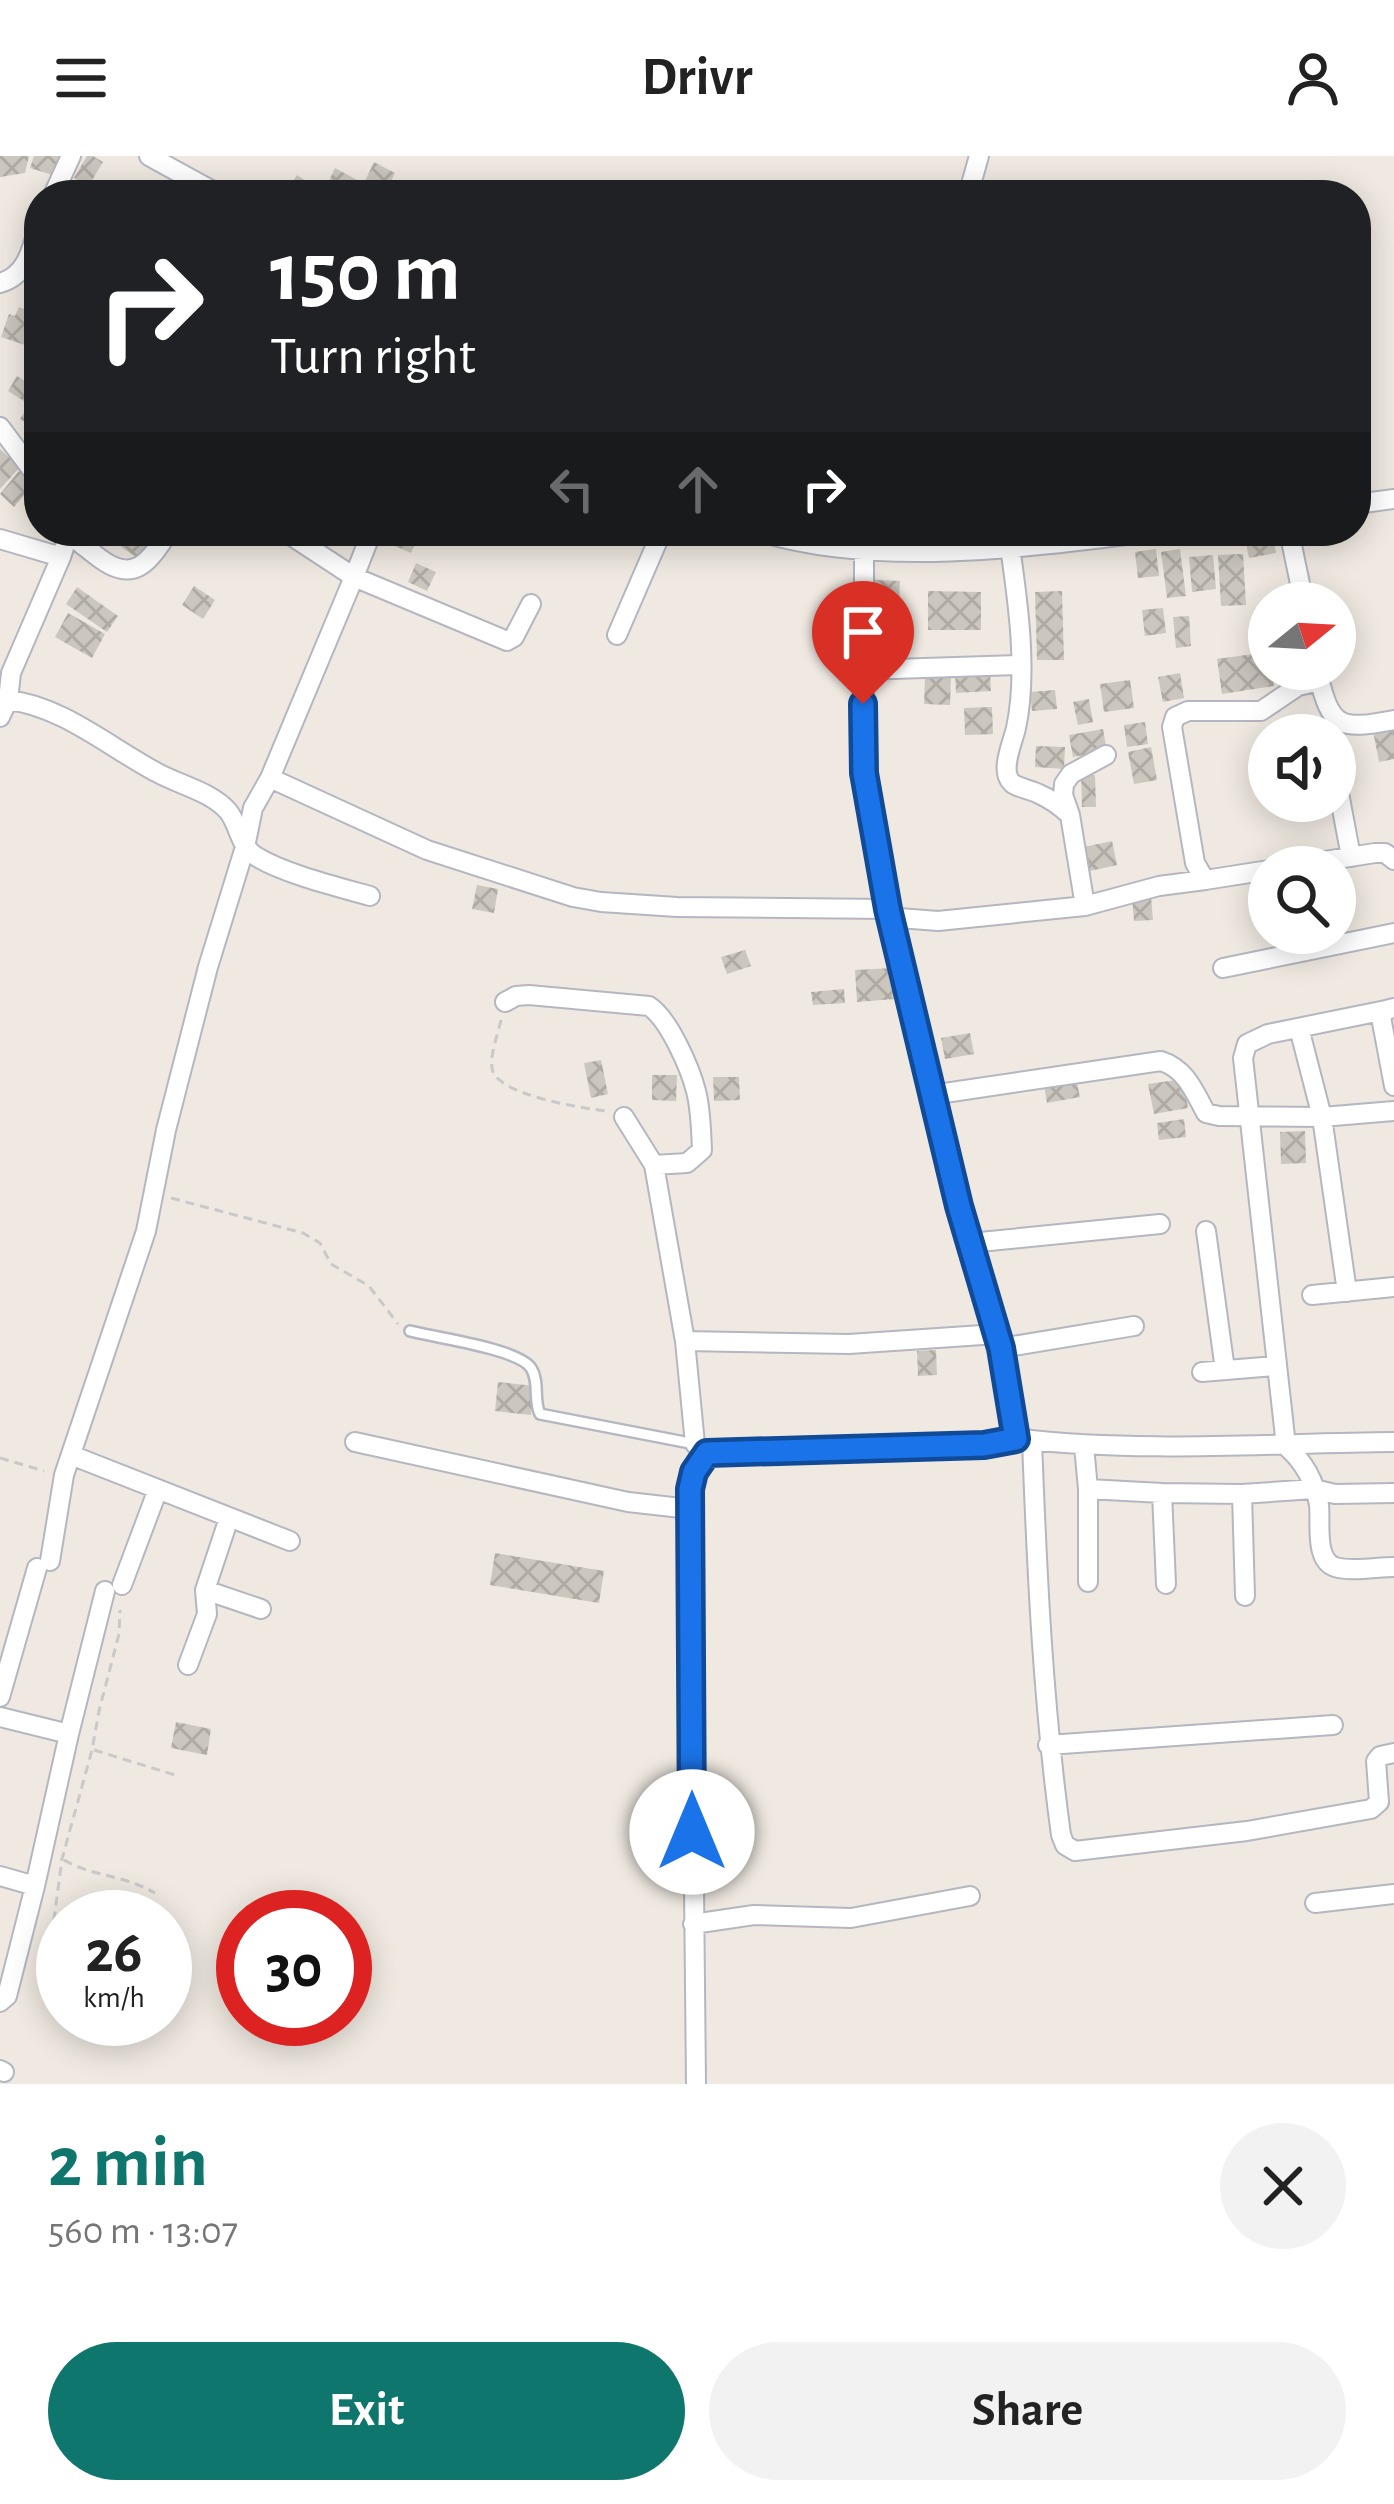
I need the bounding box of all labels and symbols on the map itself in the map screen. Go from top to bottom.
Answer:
pin [812,581,914,704]
north arrow [1248,582,1356,690]
position arrow [629,1769,755,1895]
speed limit sign: 30 [216,1890,372,2046]

